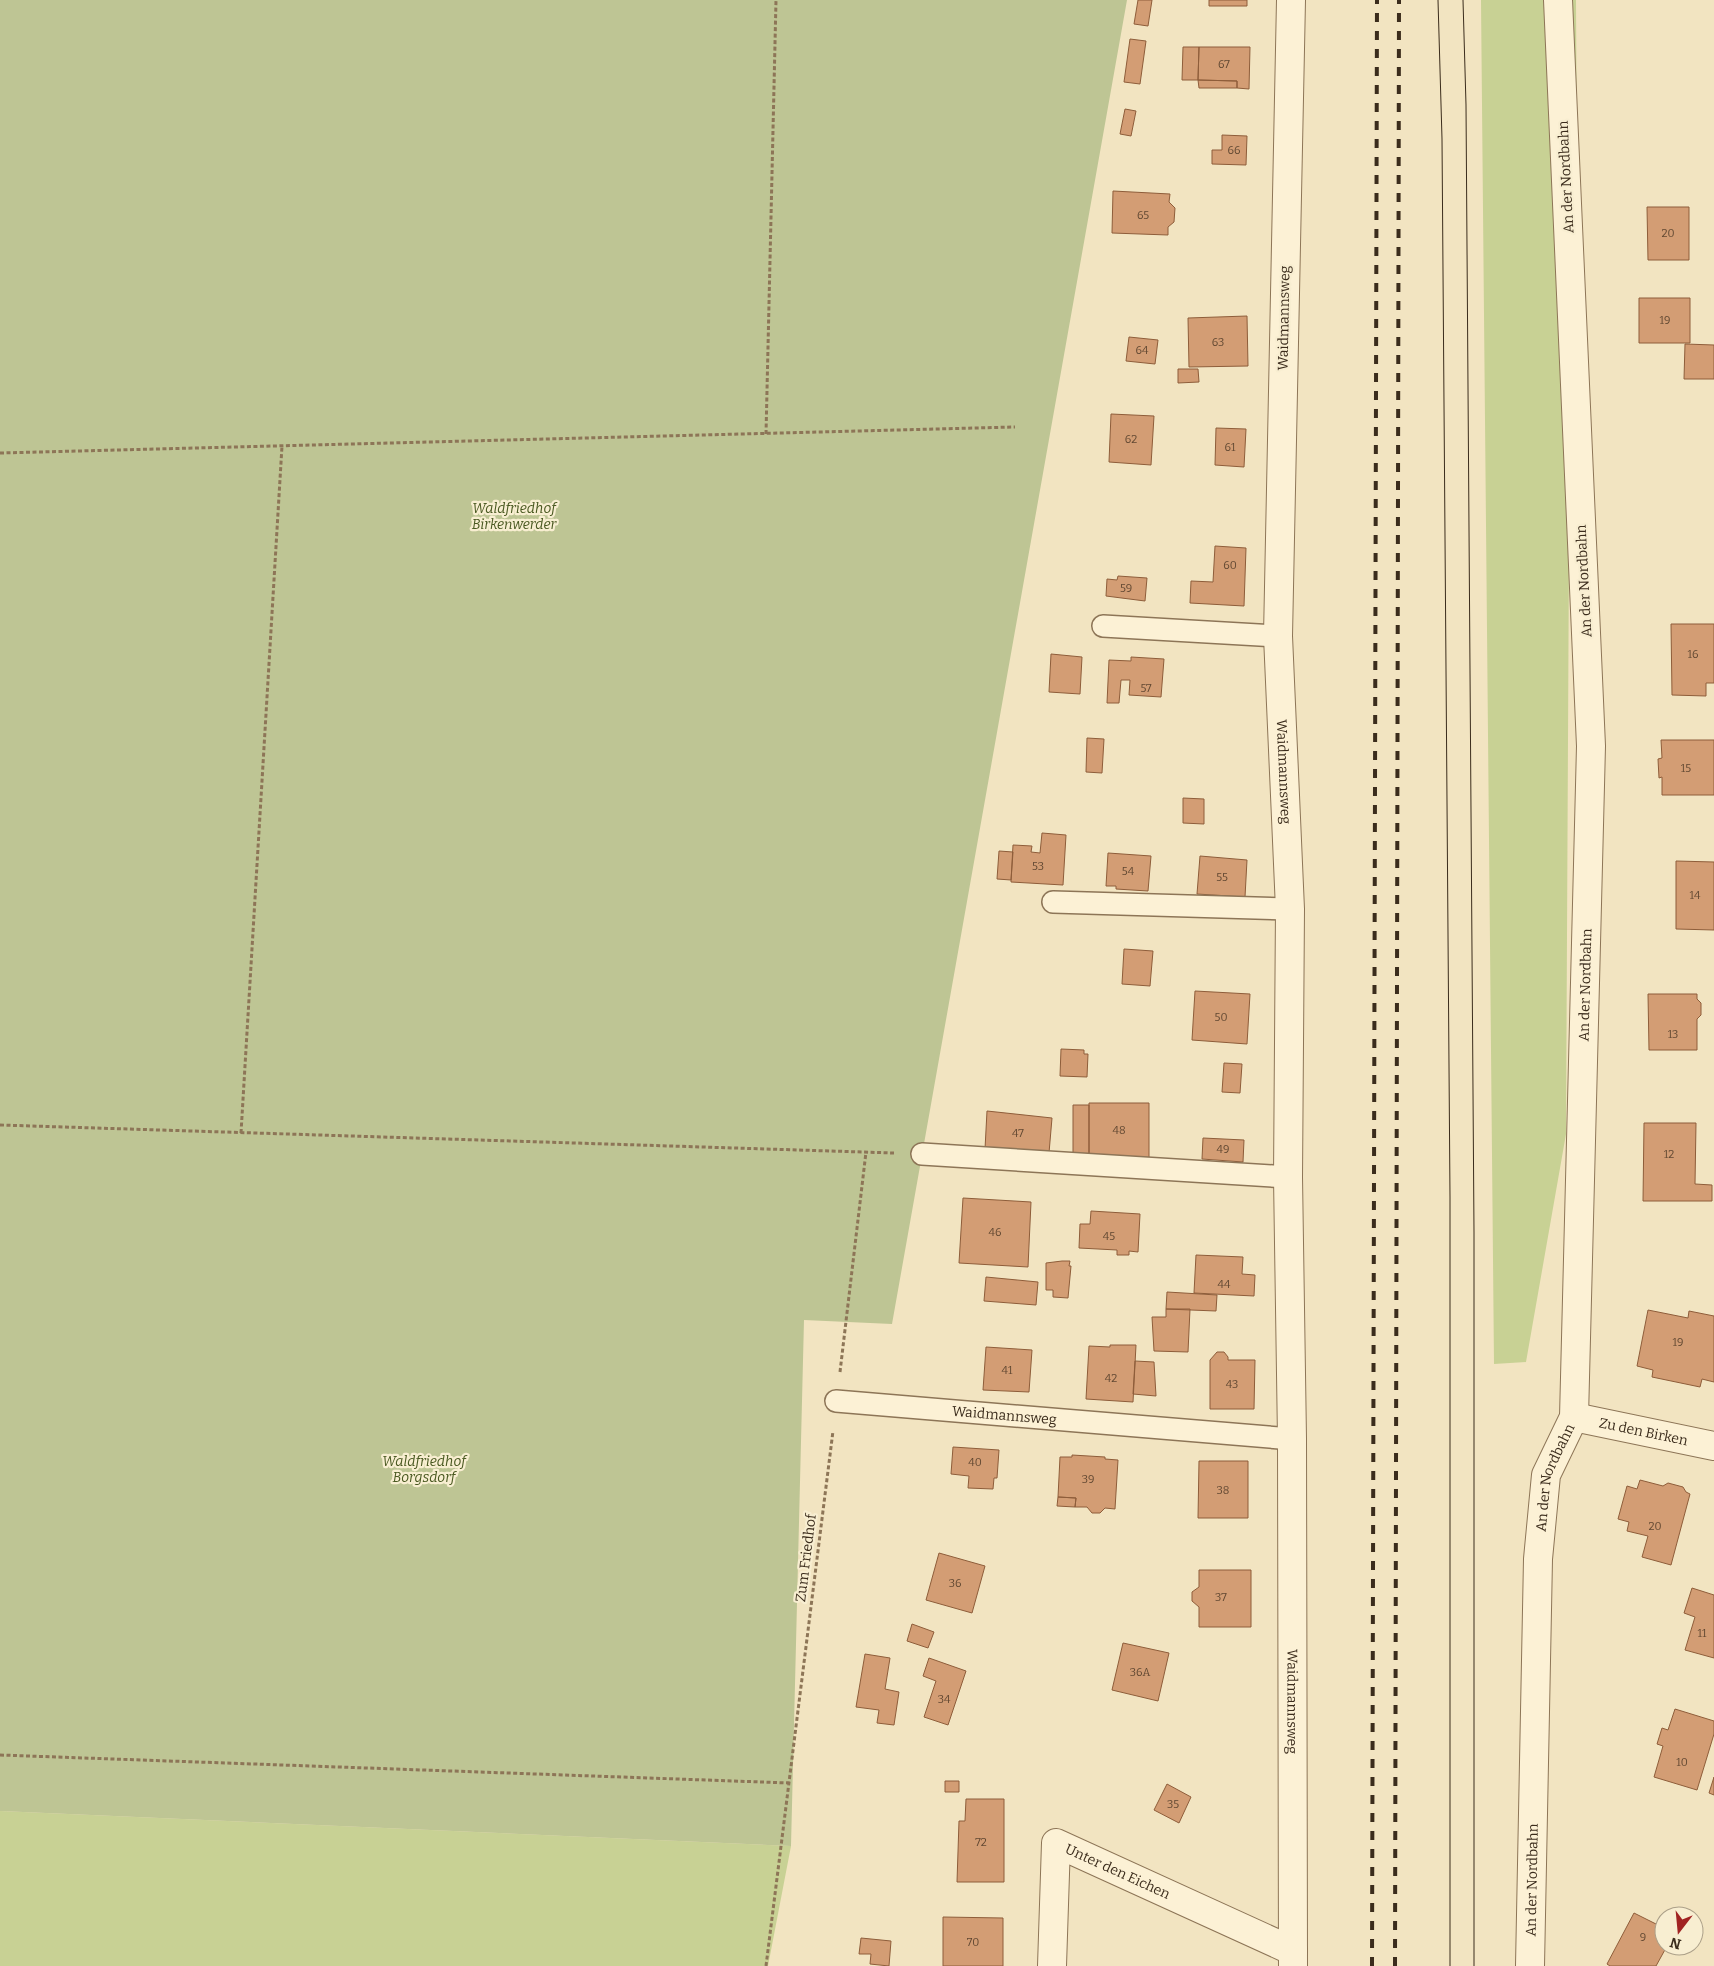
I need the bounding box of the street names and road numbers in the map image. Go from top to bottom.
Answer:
street label: An der Nordbahn [1555,120,1577,234]
street label: Waidmannsweg [1275,265,1293,371]
street label: An der Nordbahn [1573,524,1595,638]
street label: Waidmannsweg [1273,719,1295,825]
street label: An der Nordbahn [1575,928,1595,1042]
street label: Waidmannsweg [951,1402,1058,1428]
street label: Zu den Birken [1598,1414,1690,1449]
street label: An der Nordbahn [1532,1421,1578,1532]
street label: Zum Friedhof [792,1512,820,1603]
street label: Waidmannsweg [1284,1649,1301,1754]
street label: An der Nordbahn [1522,1823,1541,1937]
street label: Unter den Eichen [1063,1840,1173,1903]

